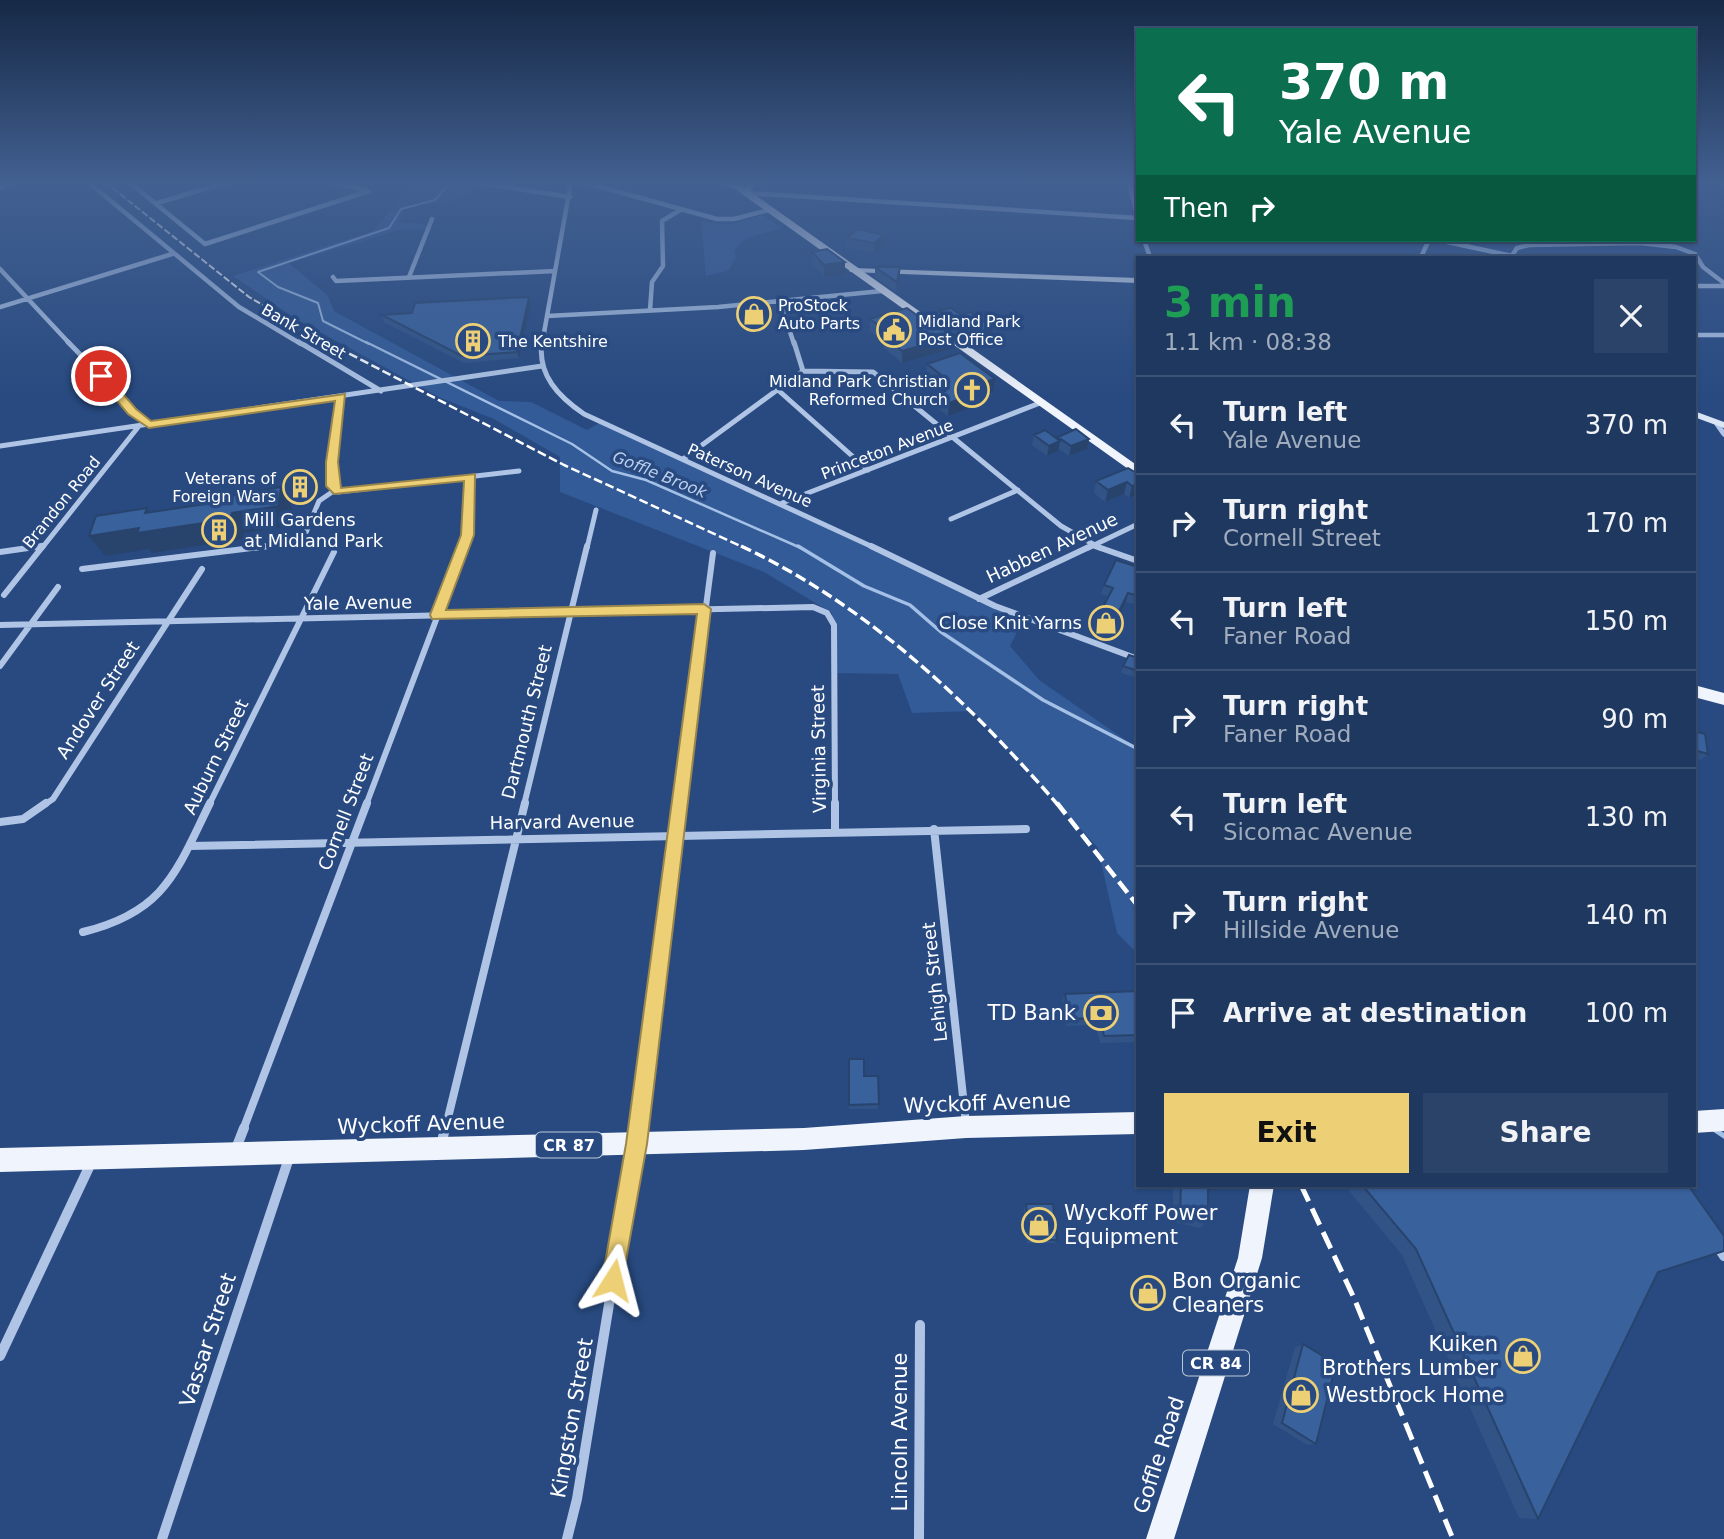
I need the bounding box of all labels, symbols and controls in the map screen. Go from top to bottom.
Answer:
text: 370 m [1279,54,1449,111]
icon: left [1164,56,1255,147]
text: Yale Avenue [1279,113,1471,151]
icon: right [1243,189,1281,227]
text: Then [1164,193,1229,223]
text: 3 min [1164,278,1296,327]
button: close [1594,279,1668,353]
shop icon: ProStock Auto Parts [735,295,773,333]
place label: ProStock Auto Parts [778,296,860,333]
street label: Bank Street [258,300,349,363]
public building icon: Midland Park Post Office [875,311,913,349]
place label: Midland Park Post Office [918,312,1021,349]
building icon: The Kentshire [454,322,492,360]
text: 1.1 km · 08:38 [1164,329,1332,355]
place label: The Kentshire [497,332,608,351]
pin [71,346,131,406]
icon: arrive [82,357,120,395]
church icon: Midland Park Christian Reformed Church [953,371,991,409]
place label: Midland Park Christian Reformed Church [769,372,948,409]
text: Turn left [1223,397,1347,427]
icon: left [1164,406,1202,444]
text: 370 m [1585,410,1668,440]
street label: Princeton Avenue [818,416,956,483]
text: Yale Avenue [1223,427,1361,453]
street label: Paterson Avenue [685,439,815,511]
water label: Goffle Brook [610,447,710,502]
street label: Brandon Road [19,452,104,552]
building icon: Veterans of Foreign Wars [281,468,319,506]
place label: Veterans of Foreign Wars [172,469,276,506]
text: Turn right [1223,495,1368,525]
icon: right [1164,504,1202,542]
street label: Habben Avenue [983,508,1121,587]
text: 170 m [1585,508,1668,538]
place label: Mill Gardens at Midland Park [244,509,384,551]
building icon: Mill Gardens at Midland Park [200,511,238,549]
text: Cornell Street [1223,525,1381,551]
street label: Yale Avenue [303,591,412,614]
text: Turn left [1223,593,1347,623]
icon: left [1164,602,1202,640]
shop icon: Close Knit Yarns [1087,604,1125,642]
text: 150 m [1585,606,1668,636]
place label: Close Knit Yarns [939,612,1082,633]
text: Faner Road [1223,623,1351,649]
street label: Andover Street [52,637,143,762]
street label: Dartmouth Street [497,643,556,801]
street label: Virginia Street [807,685,830,813]
text: Turn right [1223,691,1368,721]
street label: Auburn Street [179,696,252,818]
icon: right [1164,700,1202,738]
text: 90 m [1601,704,1668,734]
text: Faner Road [1223,721,1351,747]
street label: Cornell Street [314,750,377,873]
text: Turn left [1223,789,1347,819]
icon: left [1164,798,1202,836]
text: 130 m [1585,802,1668,832]
street label: Harvard Avenue [489,810,635,833]
text: Sicomac Avenue [1223,819,1413,845]
text: Turn right [1223,887,1368,917]
icon: right [1164,896,1202,934]
text: 140 m [1585,900,1668,930]
text: Hillside Avenue [1223,917,1399,943]
street label: Lehigh Street [918,921,951,1043]
bank icon: TD Bank [1082,994,1120,1032]
icon: arrive [1164,994,1202,1032]
text: Arrive at destination [1223,998,1527,1028]
text: 100 m [1585,998,1668,1028]
place label: TD Bank [987,1001,1077,1025]
street label: Wyckoff Avenue [903,1088,1071,1118]
button: Exit [1164,1093,1409,1173]
button: Share [1423,1093,1668,1173]
street label: Wyckoff Avenue [337,1109,505,1139]
road number: CR 87 [536,1133,602,1158]
place label: Wyckoff Power Equipment [1064,1201,1218,1249]
shop icon: Wyckoff Power Equipment [1020,1206,1058,1244]
position arrow [576,1243,650,1317]
place label: Bon Organic Cleaners [1172,1269,1301,1317]
street label: Vassar Street [175,1270,241,1410]
shop icon: Bon Organic Cleaners [1129,1274,1167,1312]
place label: Kuiken Brothers Lumber [1322,1332,1498,1380]
street label: Kingston Street [546,1336,598,1500]
shop icon: Kuiken Brothers Lumber [1504,1337,1542,1375]
road number: CR 84 [1183,1350,1249,1376]
street label: Lincoln Avenue [888,1352,912,1512]
shop icon: Westbrock Home [1282,1376,1320,1414]
place label: Westbrock Home [1326,1383,1504,1407]
street label: Goffle Road [1129,1393,1189,1517]

